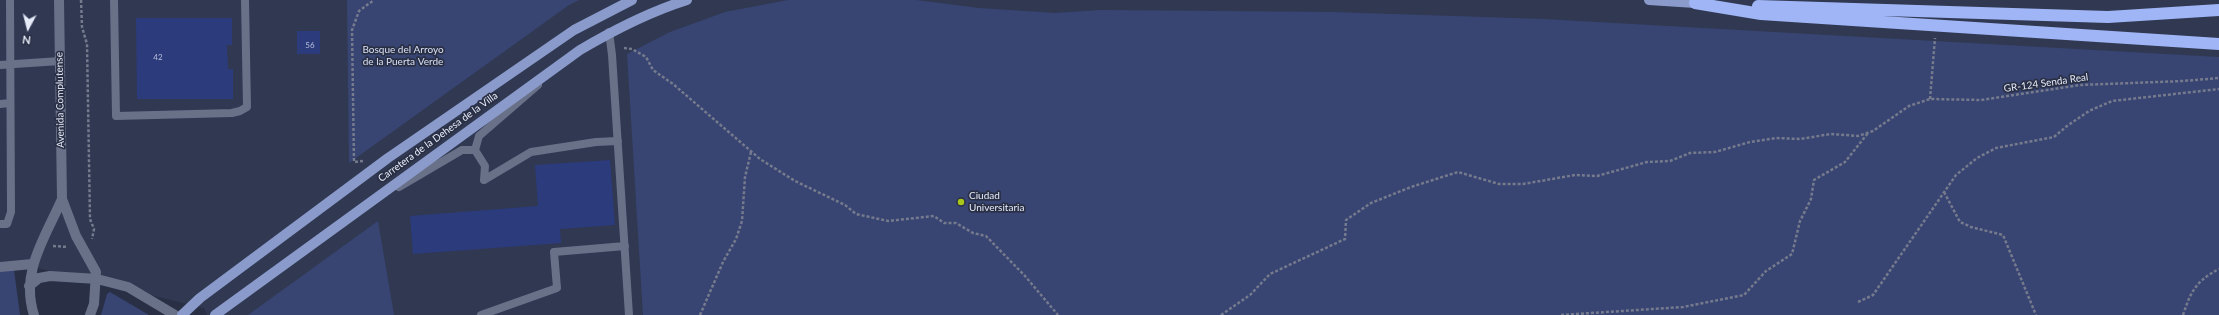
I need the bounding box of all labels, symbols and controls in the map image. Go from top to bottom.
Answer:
north arrow [8,8,48,48]
text: N [21,33,31,47]
house number: 56 [305,40,315,50]
park label: Bosque del Arroyo de la Puerta Verde [362,44,444,68]
street label: Avenida Complutense [53,52,67,148]
house number: 42 [153,52,163,62]
street label: GR-124 Senda Real [2003,71,2089,95]
street label: Carretera de la Dehesa de la Villa [376,90,500,184]
place label: Ciudad Universitaria [969,190,1024,214]
marker: Ciudad Universitaria [956,197,966,207]

